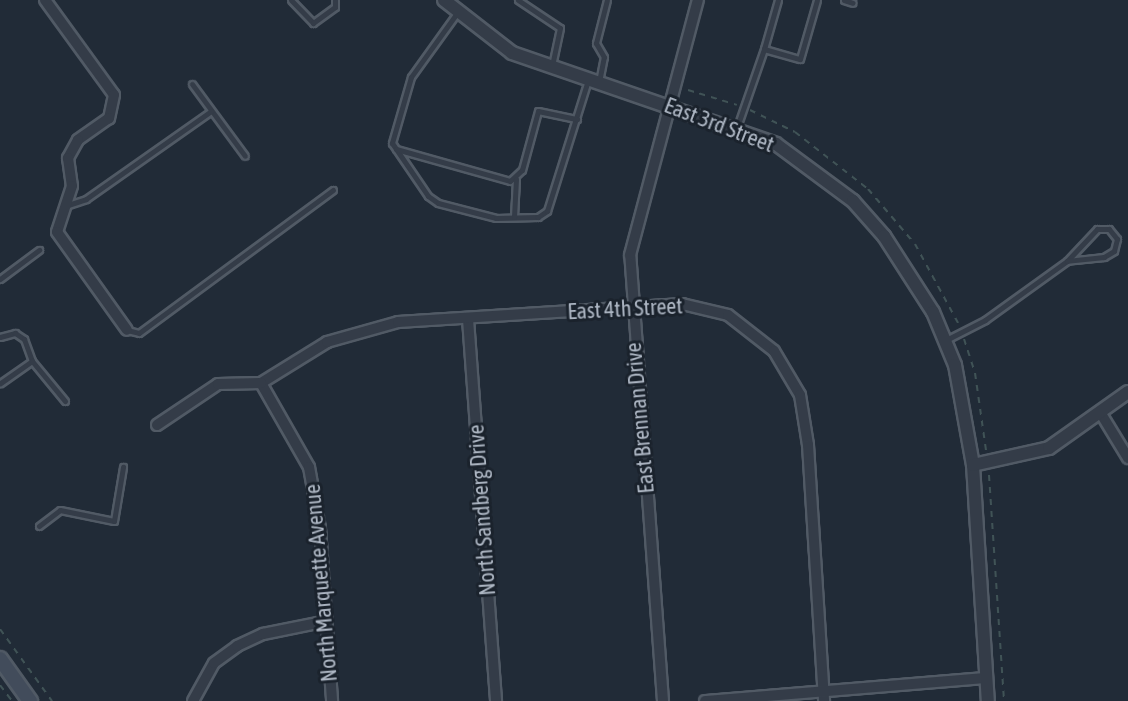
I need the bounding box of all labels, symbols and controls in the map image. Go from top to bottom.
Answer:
street label: East 3rd Street [660,92,778,158]
street label: East 4th Street [567,293,683,325]
street label: East Brennan Drive [620,341,660,495]
street label: North Sandberg Drive [463,423,501,597]
street label: North Marquette Avenue [299,483,343,683]

